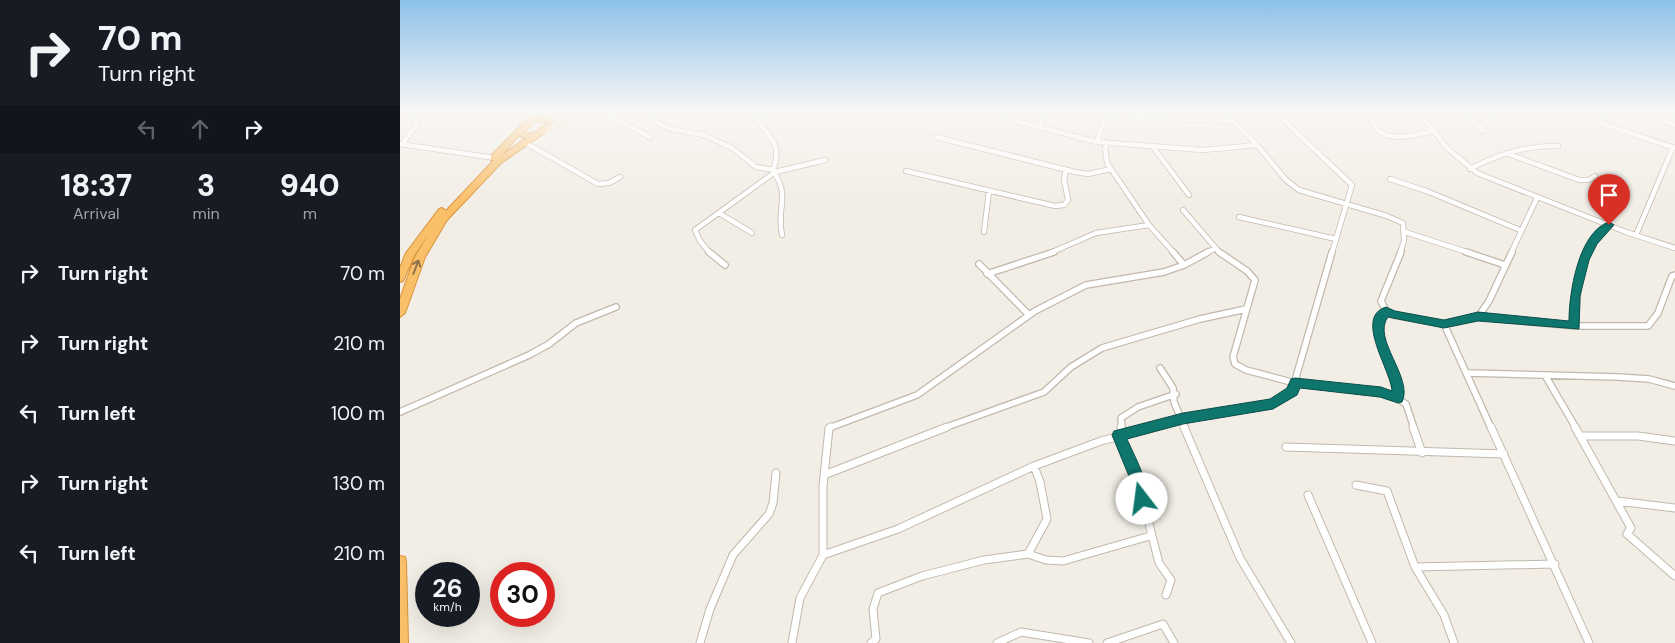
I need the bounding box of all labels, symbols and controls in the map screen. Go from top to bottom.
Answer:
text: 70 m [98,15,182,61]
icon: right [15,20,80,85]
text: Turn right [98,59,195,88]
icon: left [133,115,161,143]
icon: ahead [186,115,214,143]
icon: right [239,115,267,143]
text: 18:37 [60,166,132,205]
text: 3 [197,166,215,205]
text: 940 [280,166,340,205]
pin [1588,174,1630,225]
icon: arrive [1595,181,1623,209]
text: Arrival [73,203,119,224]
text: min [192,203,220,224]
text: m [303,203,317,224]
icon: right [15,259,43,287]
one-way arrow [412,260,421,275]
text: Turn right [58,261,148,286]
text: 70 m [340,261,385,286]
icon: right [15,329,43,357]
text: Turn right [58,331,148,356]
text: 210 m [333,331,385,356]
icon: left [15,399,43,427]
text: Turn left [58,401,136,426]
text: 100 m [331,401,385,426]
icon: right [15,469,43,497]
text: Turn right [58,471,148,496]
text: 130 m [333,471,385,496]
position arrow [1115,472,1167,524]
icon: left [15,539,43,567]
text: Turn left [58,541,136,566]
text: 210 m [333,541,385,566]
speed limit sign: 30 [490,562,555,627]
text: 26 [432,572,463,605]
text: km/h [433,599,462,615]

